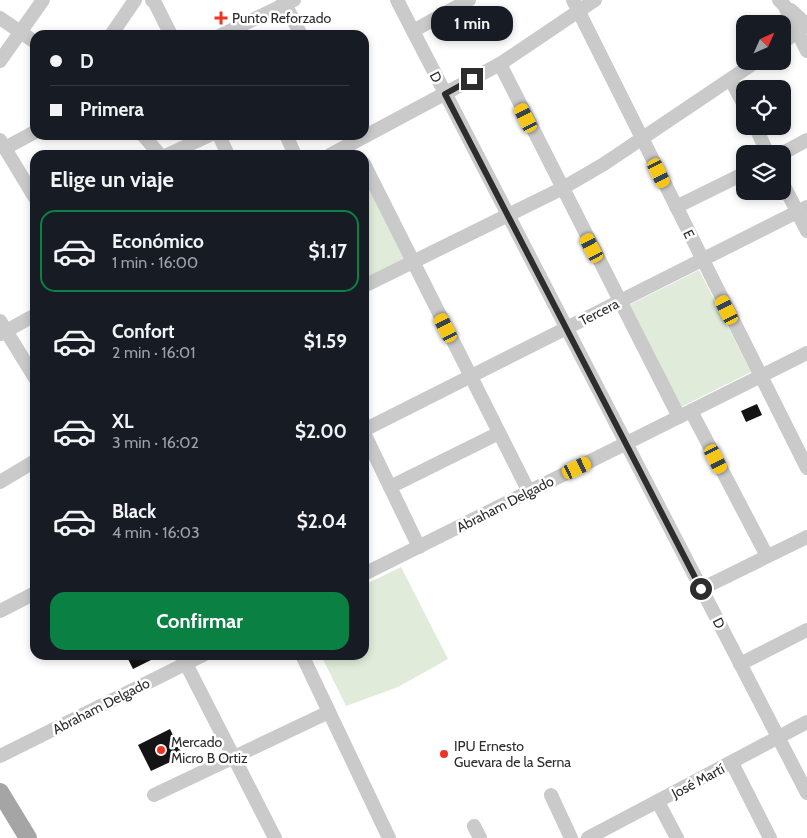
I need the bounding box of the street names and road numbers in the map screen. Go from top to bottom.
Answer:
street label: D [426,68,446,86]
street label: E [679,227,699,242]
street label: Tercera [576,294,622,330]
street label: Abraham Delgado [453,472,557,536]
street label: D [709,614,729,632]
street label: Abraham Delgado [49,674,153,738]
street label: José Martí [668,760,728,803]

